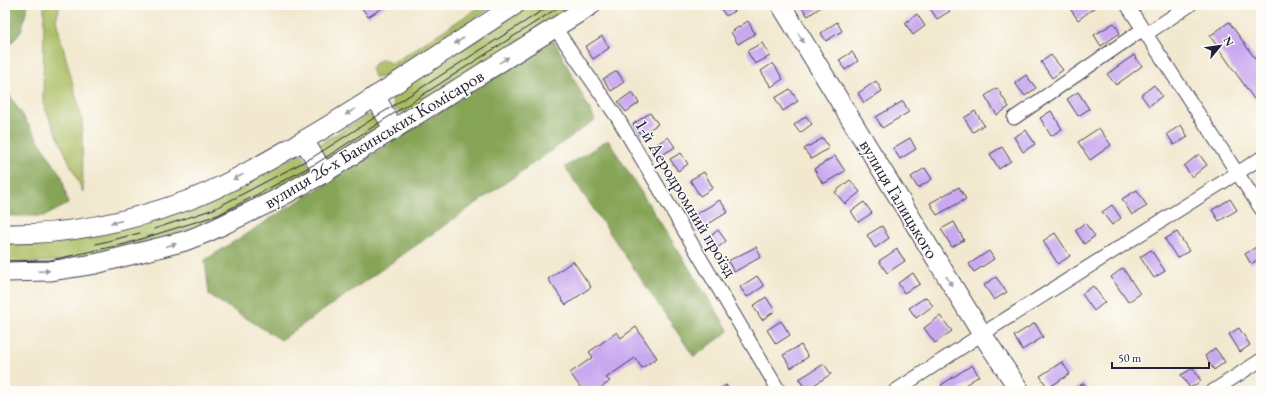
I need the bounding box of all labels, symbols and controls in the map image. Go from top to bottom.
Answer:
north arrow [1200,26,1240,66]
one-way arrow [798,32,805,44]
text: N [1220,34,1237,49]
one-way arrow [453,38,465,45]
one-way arrow [499,56,509,64]
street label: вулиця 26-х Бакинських Комісаров [260,64,488,213]
one-way arrow [345,108,355,116]
street label: 1-й Аеродромний проїзд [630,115,743,281]
street label: вулиця Галицького [855,135,944,263]
one-way arrow [232,174,244,181]
one-way arrow [110,219,122,225]
one-way arrow [165,241,177,247]
one-way arrow [38,267,50,274]
one-way arrow [946,275,953,287]
scale bar [1112,344,1209,370]
text: 50 m [1118,350,1142,366]

